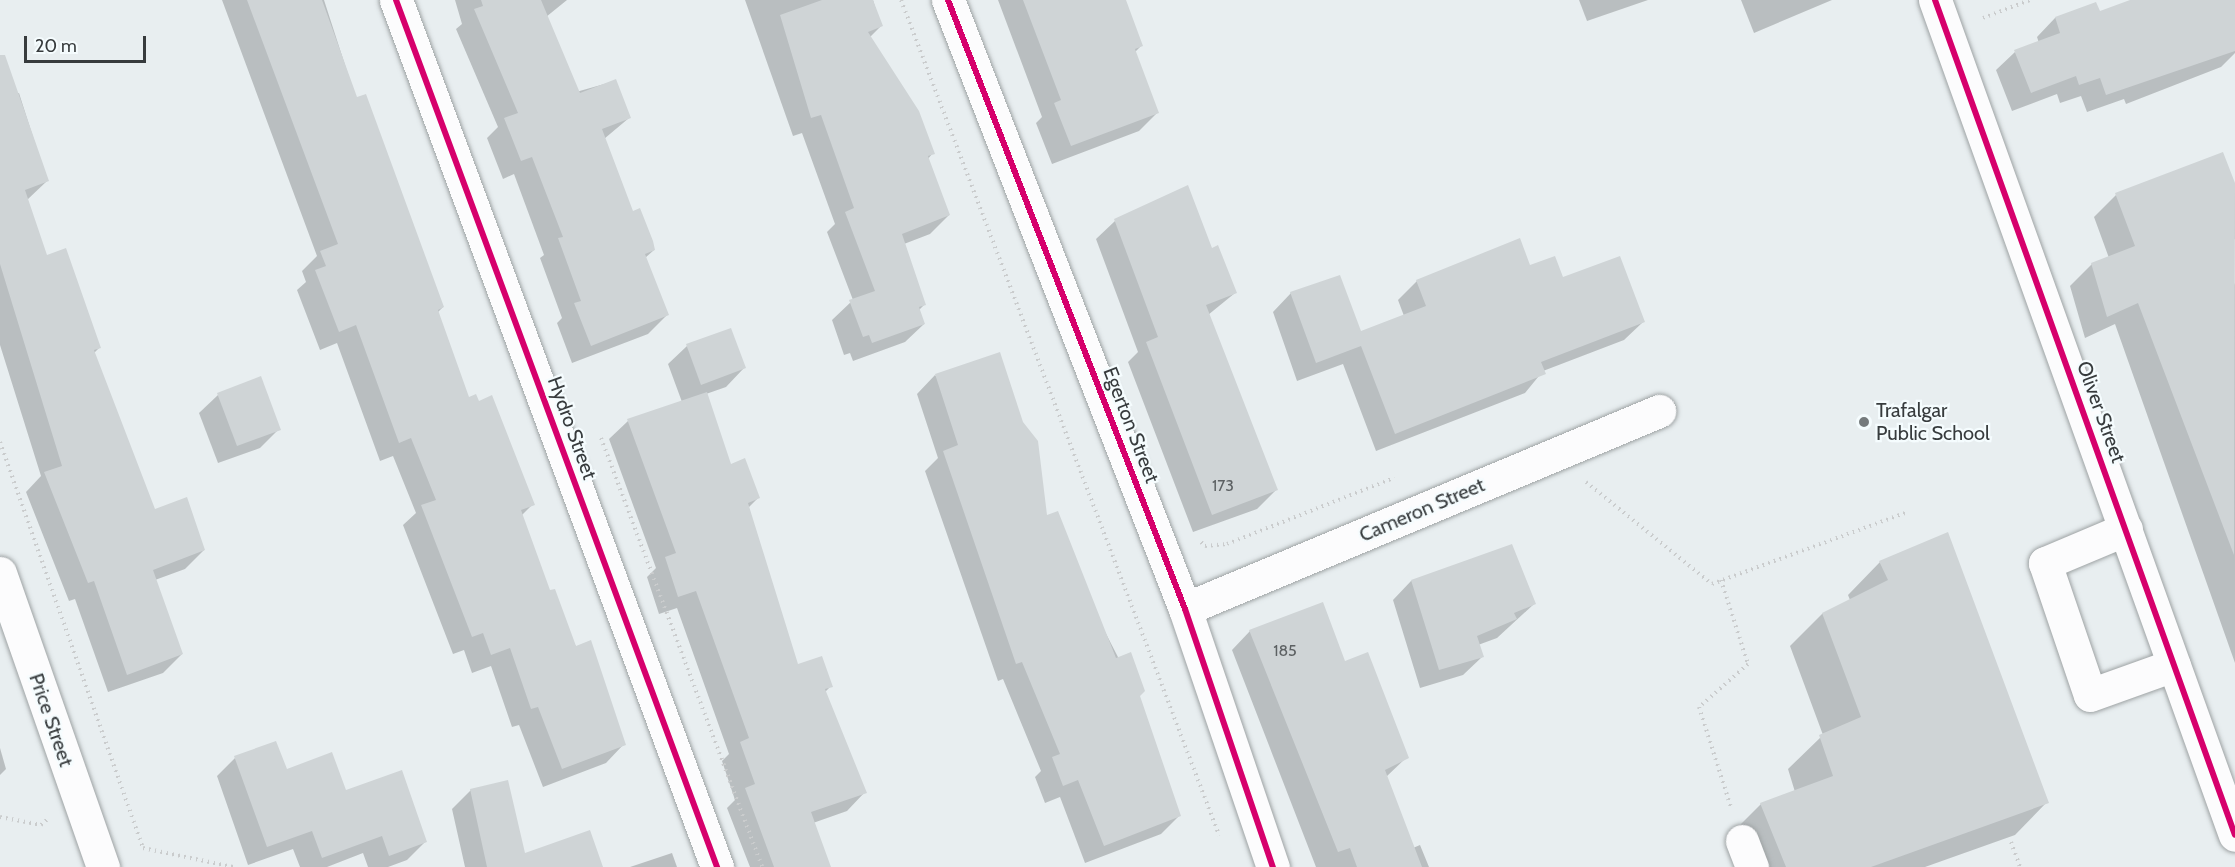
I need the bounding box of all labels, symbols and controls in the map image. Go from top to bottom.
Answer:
scale bar [27,24,148,62]
text: 20 m [35,35,77,57]
street label: Oliver Street [2072,358,2130,466]
street label: Egerton Street [1098,364,1164,486]
street label: Hydro Street [542,373,602,483]
place label: Trafalgar Public School [1876,398,1990,445]
marker: Trafalgar Public School [1857,415,1871,429]
street label: Cameron Street [1356,473,1488,547]
house number: 173 [1212,476,1234,496]
house number: 185 [1273,641,1297,661]
street label: Price Street [24,670,78,770]

